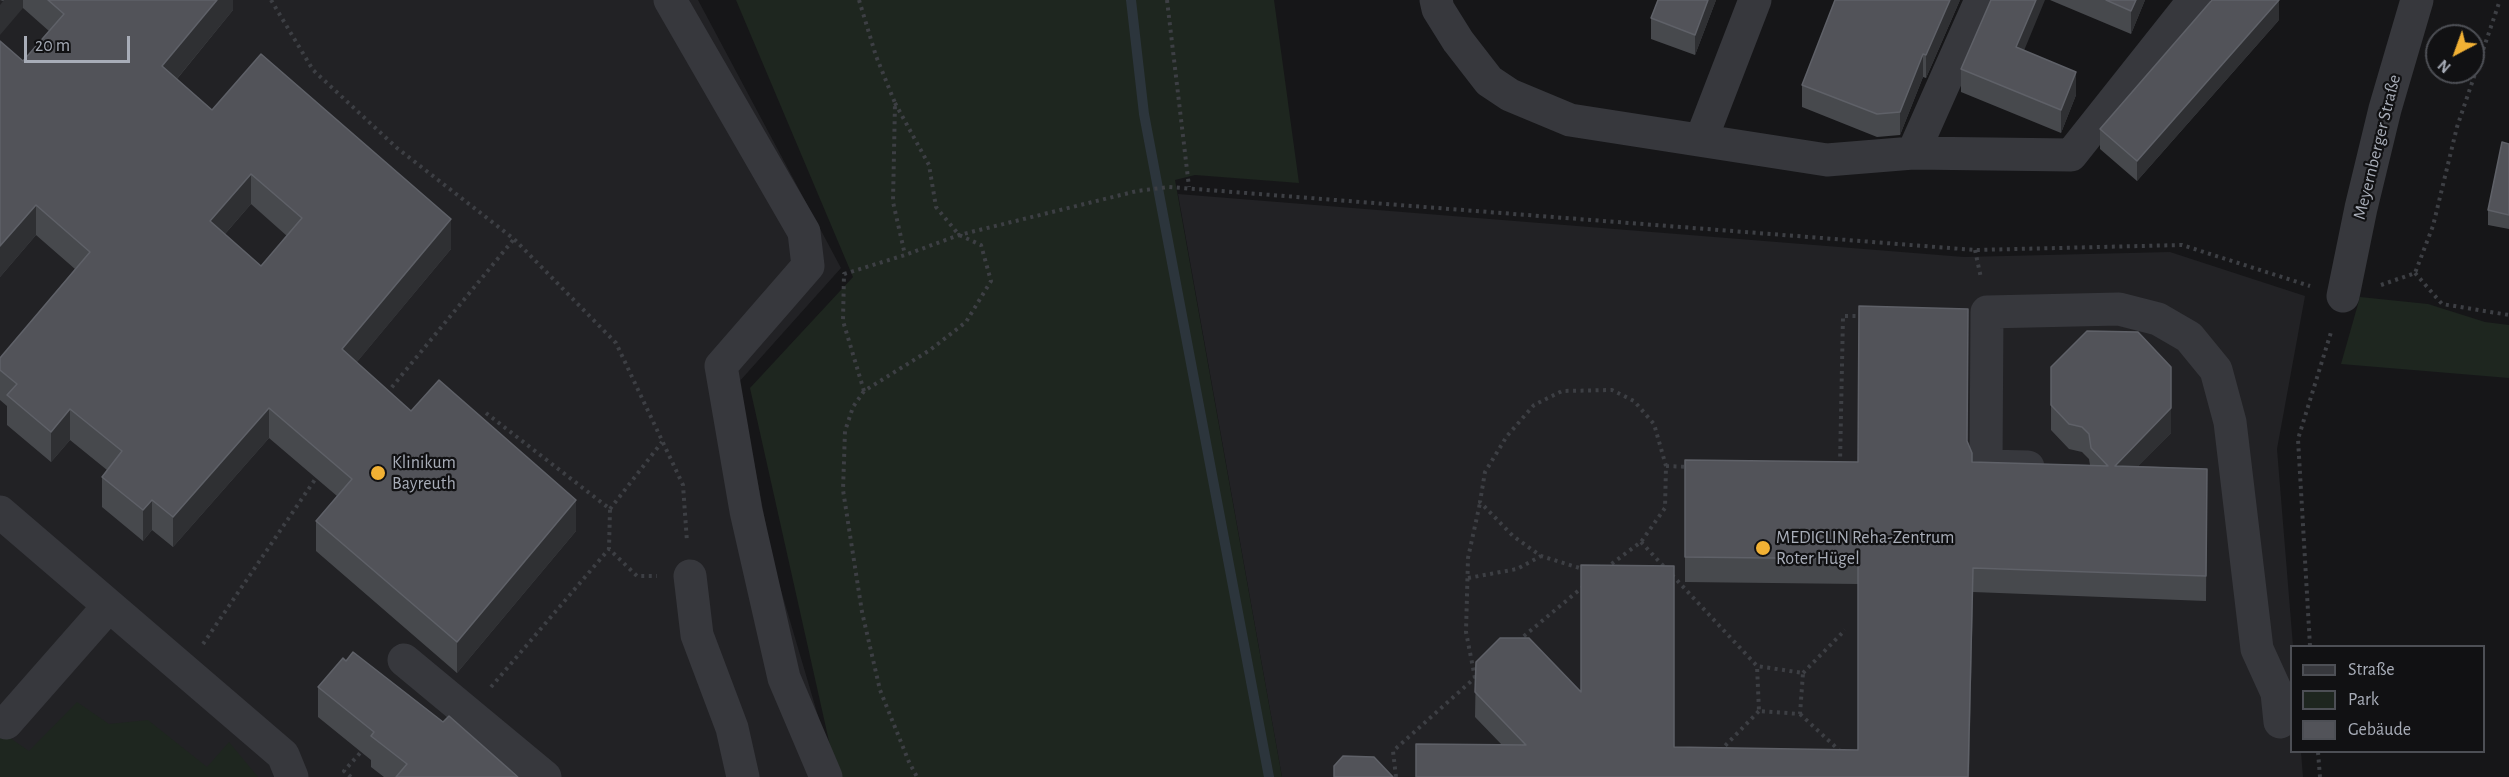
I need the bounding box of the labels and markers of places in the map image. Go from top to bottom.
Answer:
place label: Klinikum Bayreuth [392,452,456,494]
marker: Klinikum Bayreuth [369,464,387,482]
place label: MEDICLIN Reha-Zentrum Roter Hügel [1776,527,1954,570]
marker: MEDICLIN Reha-Zentrum Roter Hügel [1754,539,1772,557]

